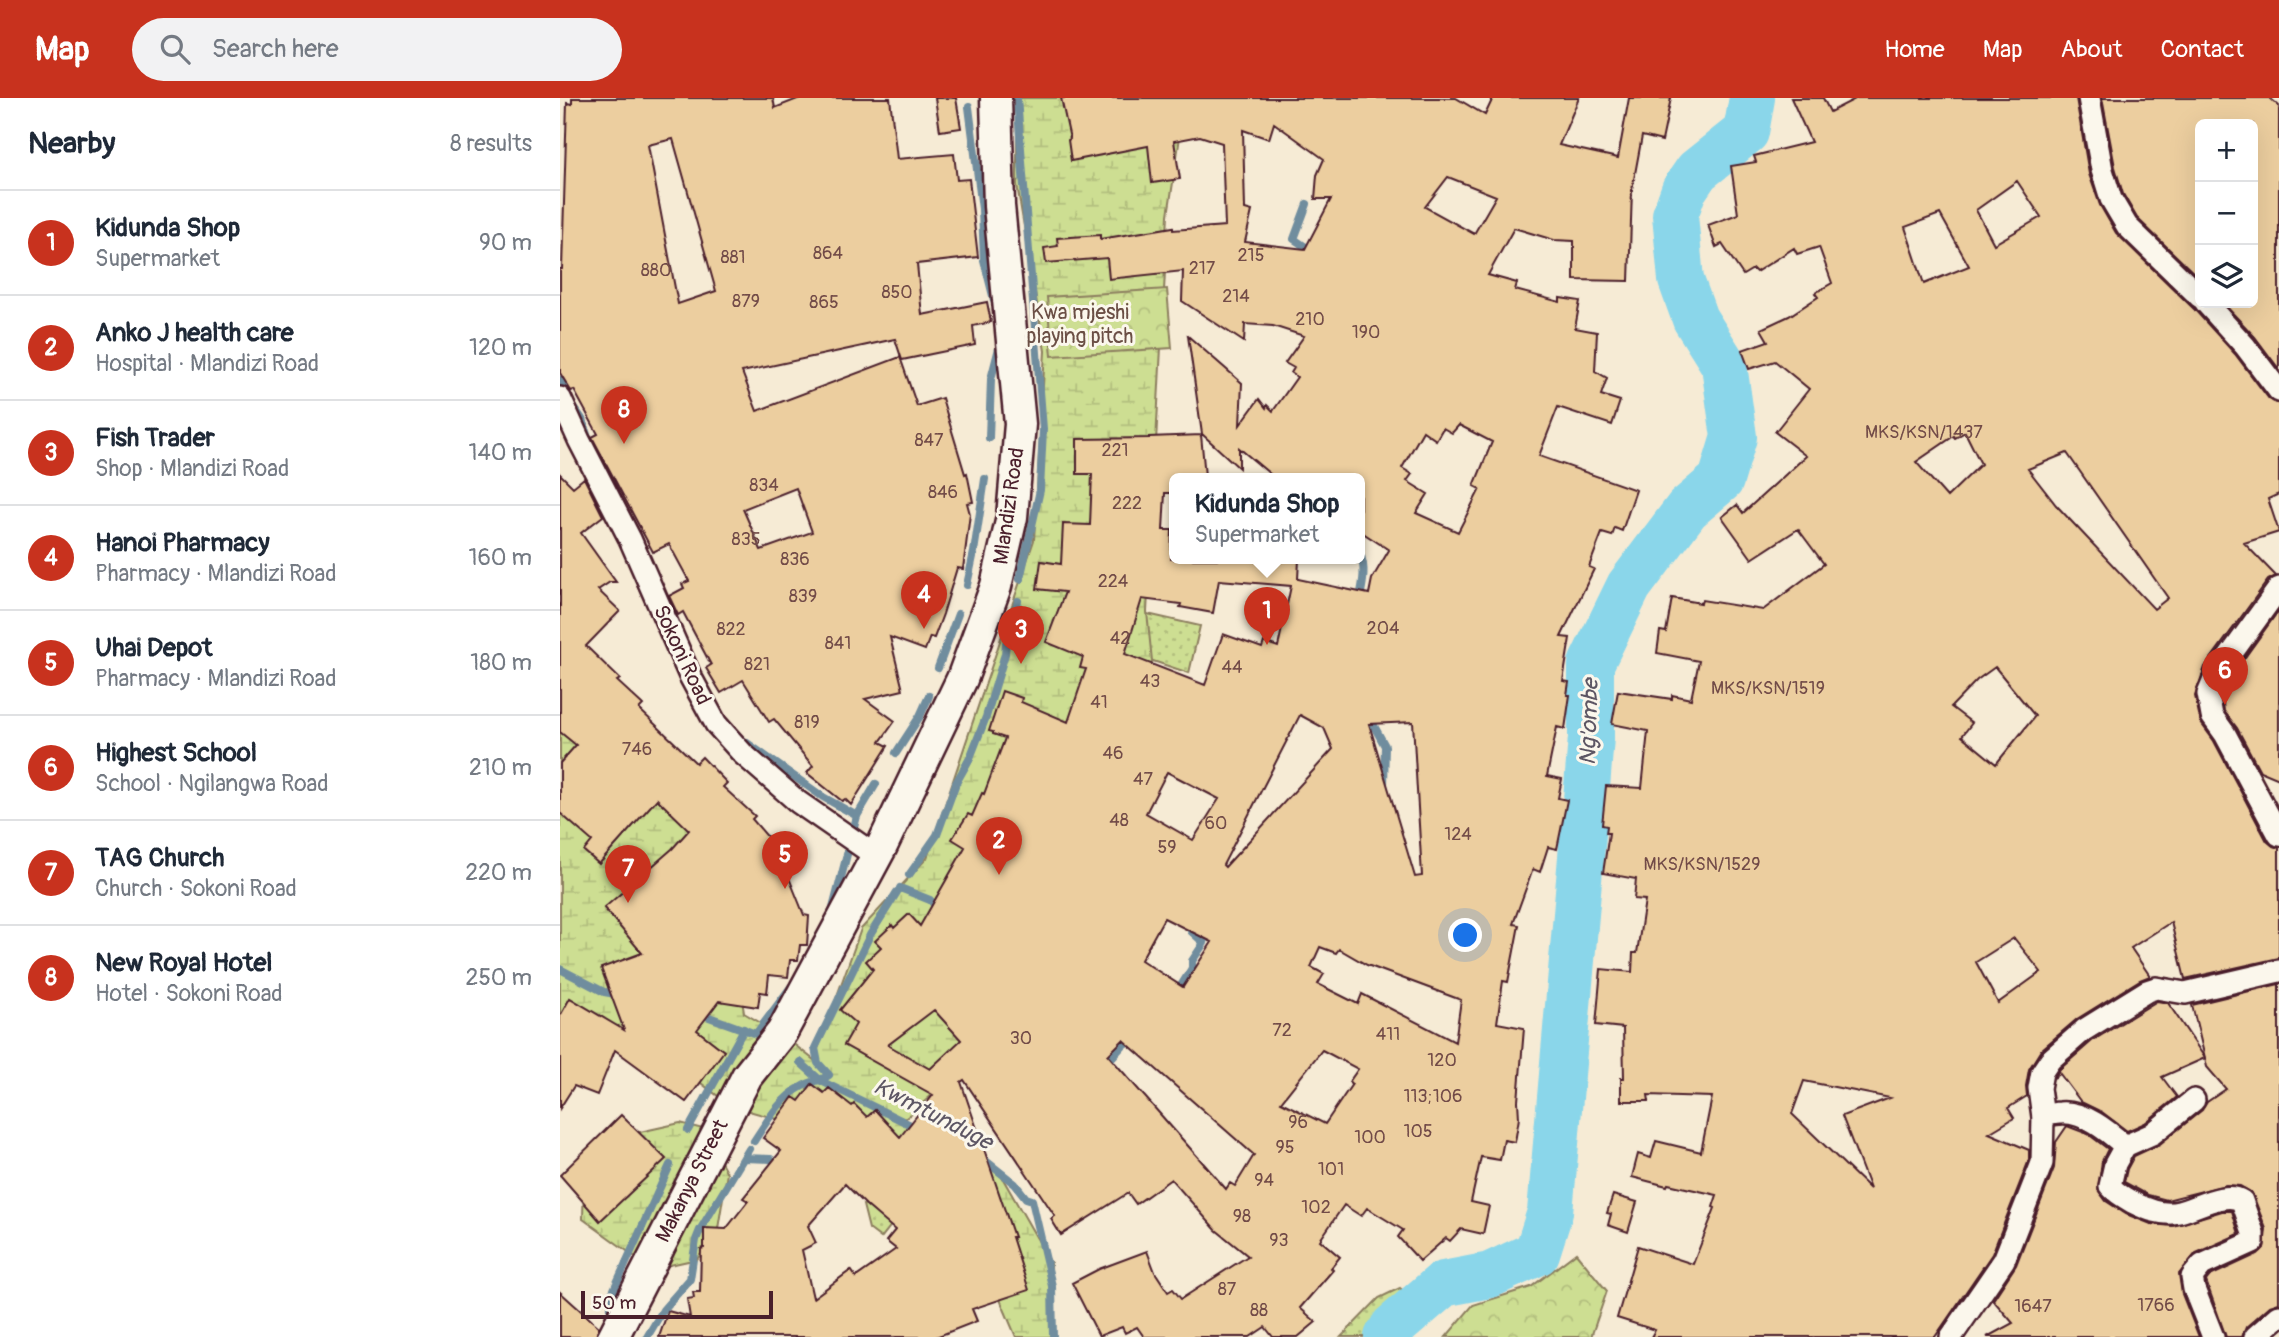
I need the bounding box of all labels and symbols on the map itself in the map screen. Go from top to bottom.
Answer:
house number: 864 [813,242,844,265]
house number: 215 [1238,244,1264,267]
house number: 881 [720,246,746,269]
house number: 217 [1189,257,1216,280]
house number: 880 [641,259,671,282]
house number: 850 [881,281,913,304]
house number: 214 [1222,285,1250,308]
house number: 879 [732,290,760,313]
house number: 865 [809,291,839,314]
park label: Kwa mjeshi playing pitch [1027,299,1133,350]
house number: 210 [1295,308,1325,331]
house number: 190 [1352,321,1380,344]
pin: 8 [601,386,647,444]
house number: MKS/KSN/1437 [1865,421,1983,444]
house number: 847 [914,429,944,452]
house number: 221 [1101,439,1129,462]
street label: Mlandizi Road [987,446,1031,566]
house number: 834 [749,474,779,497]
house number: 846 [928,481,958,504]
house number: 222 [1112,492,1142,515]
house number: 835 [732,528,760,551]
house number: 836 [780,548,810,571]
house number: 224 [1098,570,1129,593]
pin: 4 [901,571,947,629]
house number: 839 [789,585,817,608]
pin: 1 [1244,587,1290,645]
street label: Sokoni Road [647,601,717,709]
pin: 3 [998,606,1044,664]
house number: 204 [1367,617,1400,640]
house number: 822 [716,618,746,641]
house number: 42 [1110,627,1130,650]
house number: 841 [825,632,851,655]
pin: 6 [2202,647,2248,705]
house number: 821 [744,653,770,676]
house number: 44 [1222,656,1243,679]
house number: 43 [1140,670,1160,693]
water label: Ng'ombe [1573,676,1605,766]
house number: MKS/KSN/1519 [1711,677,1825,700]
house number: 41 [1090,691,1108,714]
house number: 819 [794,711,820,734]
house number: 746 [622,738,652,761]
house number: 46 [1103,742,1123,765]
house number: 47 [1133,768,1153,791]
house number: 48 [1109,809,1129,832]
house number: 60 [1205,812,1227,835]
pin: 2 [976,817,1022,875]
house number: 124 [1444,823,1472,846]
pin: 5 [762,831,808,889]
house number: 59 [1157,836,1177,859]
pin: 7 [605,845,651,903]
house number: MKS/KSN/1529 [1644,853,1760,876]
your location [1448,918,1482,952]
house number: 72 [1272,1019,1292,1042]
house number: 411 [1376,1023,1400,1046]
house number: 30 [1010,1027,1032,1050]
house number: 120 [1427,1049,1457,1072]
water label: Kwmtunduge [869,1072,1000,1158]
house number: 113;106 [1404,1085,1462,1108]
house number: 96 [1288,1111,1308,1134]
street label: Makanya Street [649,1114,735,1247]
house number: 105 [1403,1120,1433,1143]
house number: 100 [1354,1126,1386,1149]
house number: 95 [1275,1136,1295,1159]
house number: 101 [1318,1158,1344,1181]
house number: 94 [1254,1169,1274,1192]
house number: 102 [1301,1196,1331,1219]
house number: 98 [1233,1205,1251,1228]
house number: 93 [1269,1229,1289,1252]
house number: 87 [1218,1278,1237,1301]
scale bar [581,1288,774,1320]
house number: 1766 [2137,1294,2175,1317]
house number: 1647 [2014,1295,2052,1318]
house number: 88 [1250,1299,1268,1322]

